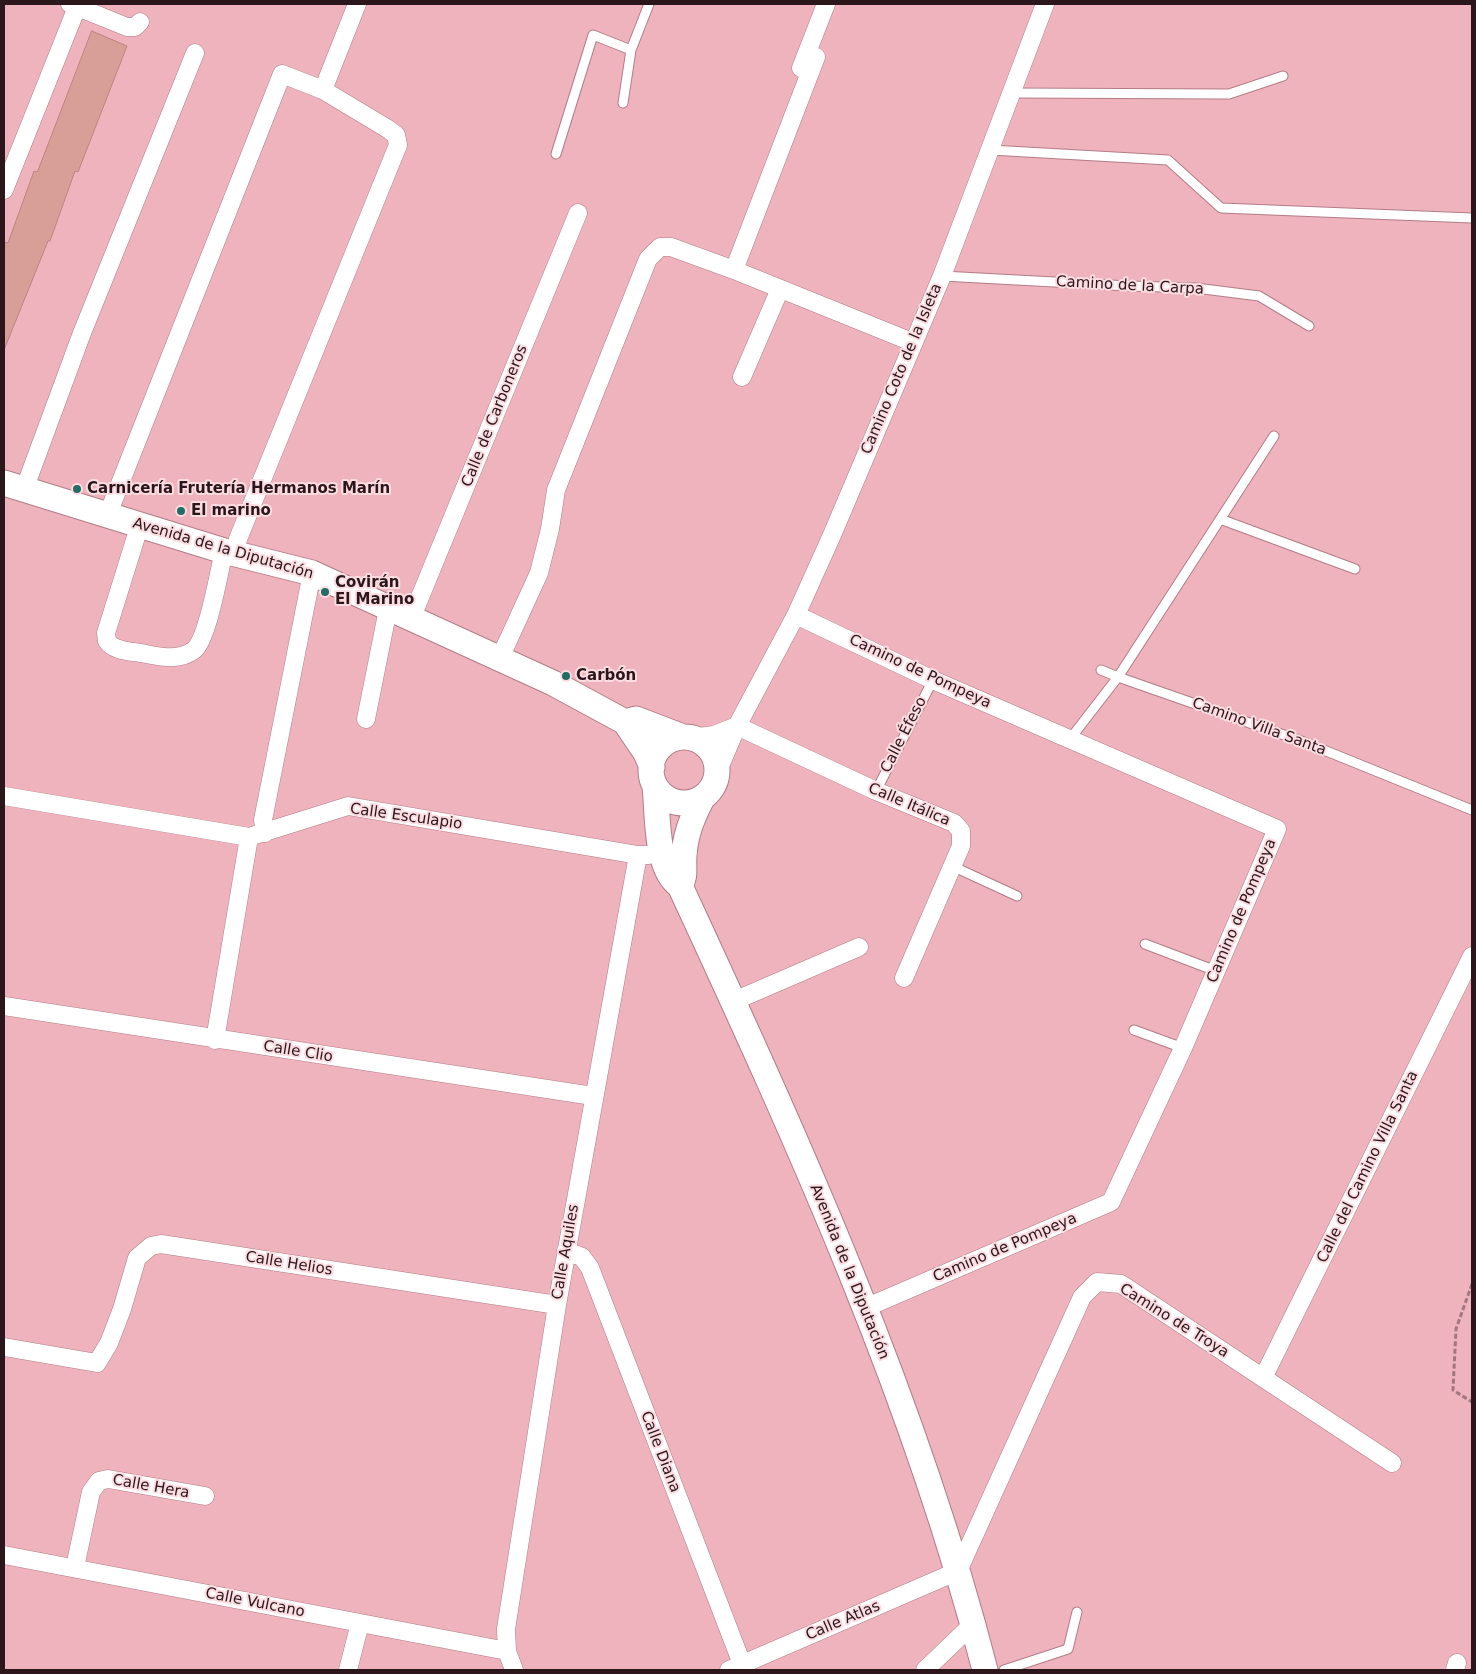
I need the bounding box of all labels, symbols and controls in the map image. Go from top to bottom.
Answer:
street label: Camino de la Carpa [1056,273,1204,299]
street label: Camino Coto de la Isleta [858,281,946,457]
street label: Calle de Carboneros [458,342,532,490]
place label: Carnicería Frutería Hermanos Marín [87,480,390,498]
marker: Carnicería Frutería Hermanos Marín [71,483,83,495]
place label: El marino [191,502,271,520]
marker: El marino [175,505,187,517]
street label: Avenida de la Diputación [131,515,315,583]
place label: Covirán El Marino [335,574,414,609]
marker: Covirán El Marino [319,586,331,598]
street label: Camino de Pompeya [846,631,994,713]
place label: Carbón [576,667,636,685]
marker: Carbón [560,670,572,682]
street label: Calle Éfeso [877,694,931,776]
street label: Camino Villa Santa [1189,694,1329,760]
street label: Calle Itálica [865,780,953,830]
street label: Calle Esculapio [349,800,463,834]
street label: Camino de Pompeya [1204,836,1280,986]
street label: Calle Clio [262,1038,334,1066]
street label: Calle del Camino Villa Santa [1314,1068,1422,1266]
street label: Avenida de la Diputación [806,1182,892,1362]
street label: Calle Aquiles [549,1203,583,1301]
street label: Camino de Pompeya [930,1210,1080,1286]
street label: Calle Helios [244,1248,334,1280]
street label: Camino de Troya [1116,1280,1232,1362]
street label: Calle Diana [636,1409,684,1495]
street label: Calle Hera [111,1471,191,1503]
street label: Calle Vulcano [204,1585,306,1621]
street label: Calle Atlas [803,1597,883,1645]

